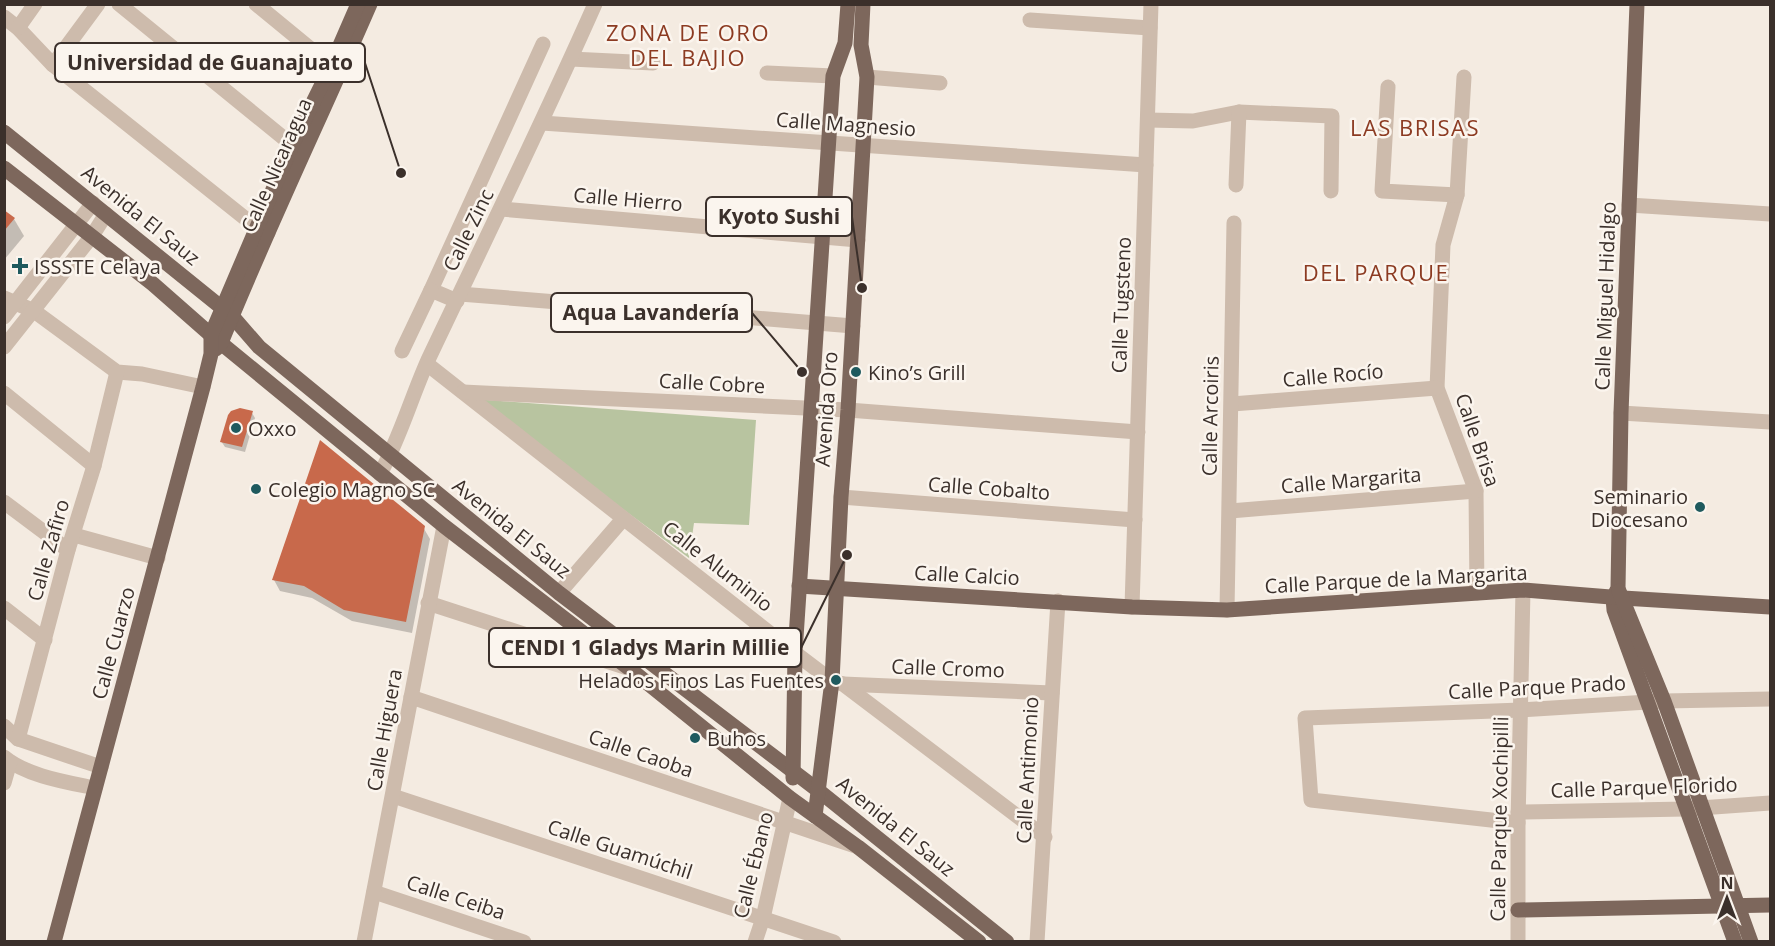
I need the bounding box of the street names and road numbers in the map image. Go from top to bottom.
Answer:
street label: Calle Nicaragua [234,93,318,237]
street label: Calle Magnesio [775,106,917,142]
street label: Avenida El Sauz [76,159,206,271]
street label: Calle Hierro [572,181,684,217]
street label: Calle Zinc [436,184,500,276]
street label: Calle Miguel Hidalgo [1588,201,1622,391]
street label: Calle Tugsteno [1105,236,1137,374]
street label: Avenida Oro [809,350,843,468]
street label: Calle Arcoiris [1195,356,1225,476]
street label: Calle Rocío [1281,357,1385,393]
street label: Calle Cobre [658,367,766,399]
street label: Calle Brisa [1449,390,1507,490]
street label: Calle Margarita [1280,460,1422,500]
street label: Calle Cobalto [927,470,1051,506]
street label: Avenida El Sauz [447,472,577,584]
street label: Calle Zafiro [21,496,75,604]
street label: Calle Aluminio [657,514,779,618]
street label: Calle Calcio [914,559,1020,591]
street label: Calle Parque de la Margarita [1264,559,1528,599]
street label: Calle Cuarzo [85,584,141,702]
street label: Calle Cromo [891,653,1005,683]
street label: Calle Higuera [360,667,408,793]
street label: Calle Parque Prado [1447,669,1627,705]
street label: Calle Antimonio [1010,696,1044,844]
street label: Calle Parque Xochipilli [1484,716,1514,922]
street label: Calle Caoba [585,722,697,784]
street label: Avenida El Sauz [831,770,961,882]
street label: Calle Parque Florido [1550,770,1738,804]
street label: Calle Ébano [727,809,779,921]
street label: Calle Guamúchil [544,813,696,885]
street label: Calle Ceiba [403,868,509,926]

